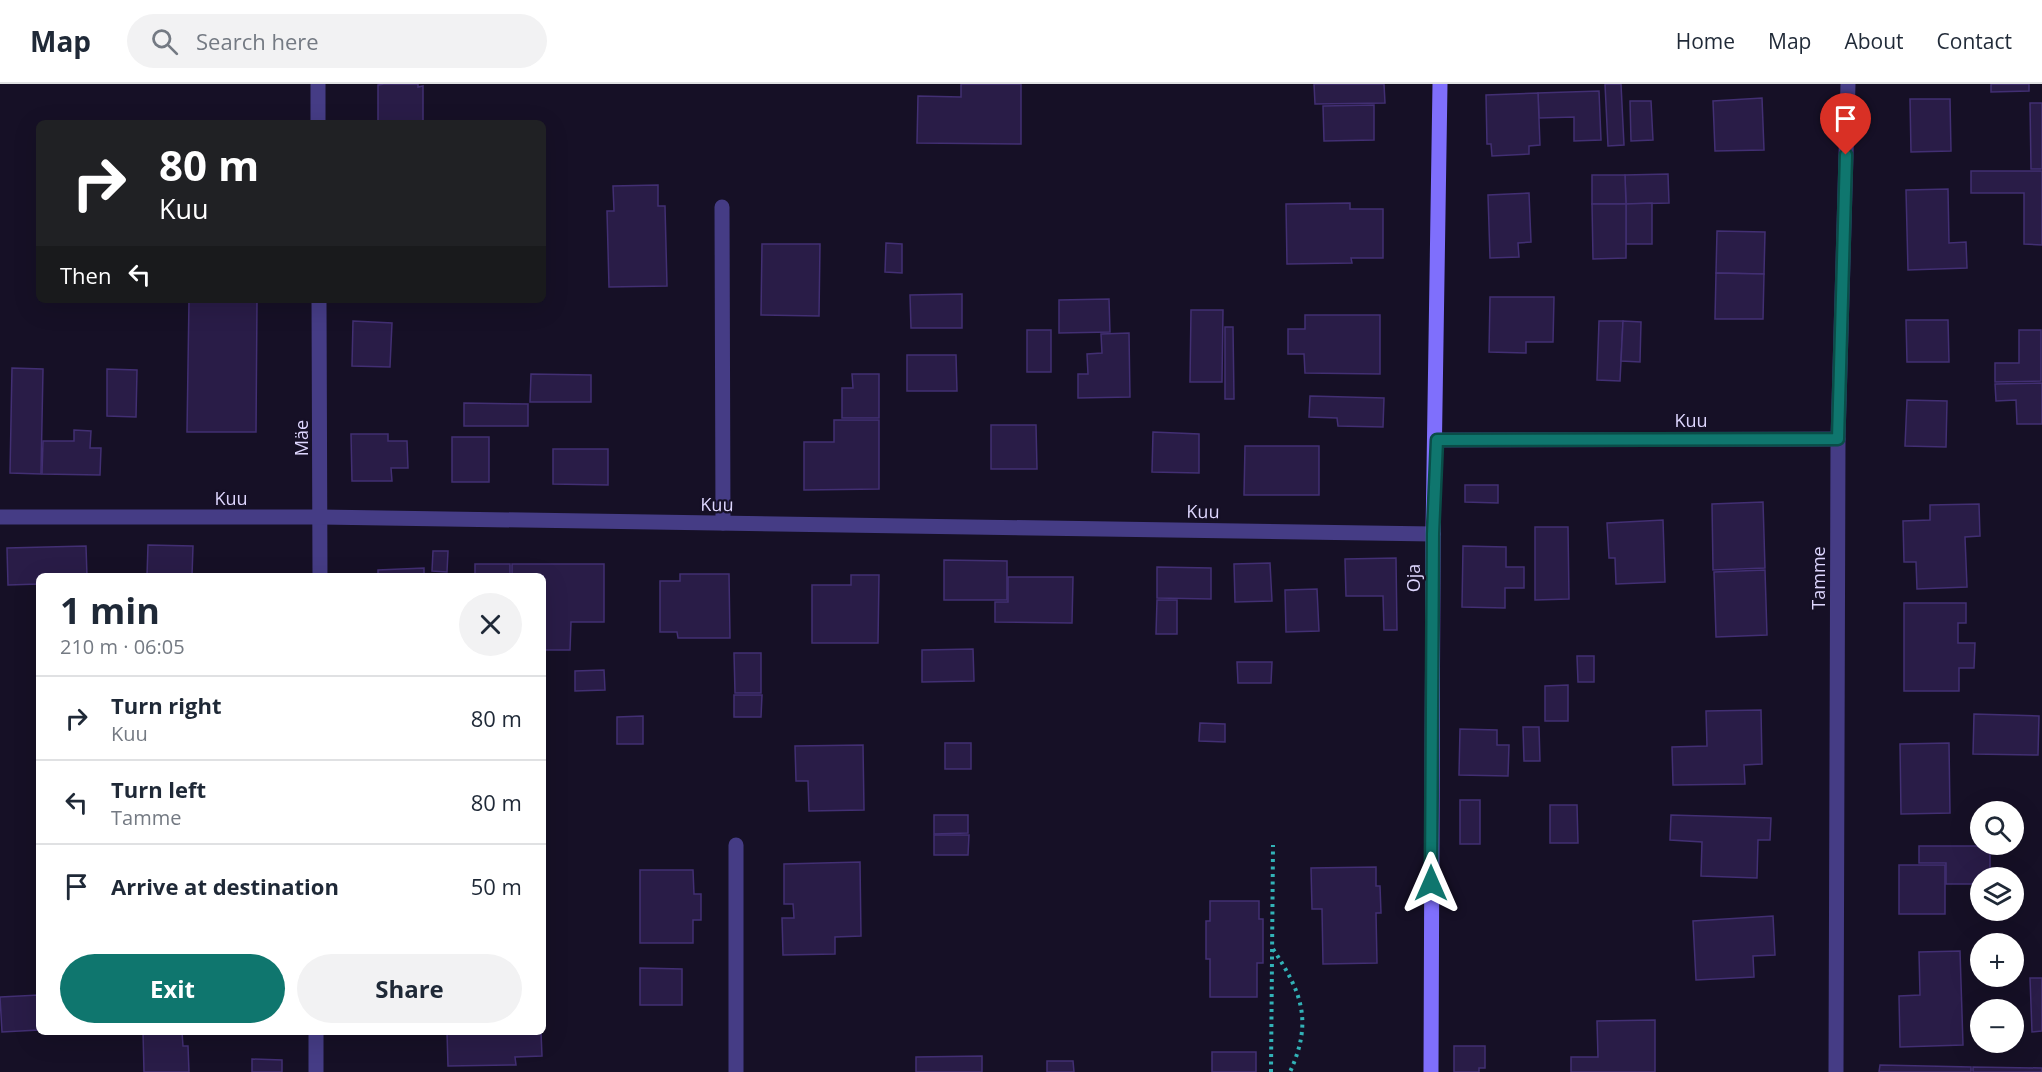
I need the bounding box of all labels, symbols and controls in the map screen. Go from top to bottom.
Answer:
search box [127,14,547,68]
text: Map [30,22,91,60]
icon: search [148,25,181,58]
text: Search here [196,26,319,56]
text: Home [1676,27,1735,55]
text: Map [1768,27,1811,55]
text: About [1844,27,1904,55]
text: Contact [1937,27,2012,55]
pin [1820,93,1871,155]
icon: arrive [1829,102,1862,135]
text: 80 m [159,136,259,193]
icon: right [60,144,138,222]
text: Kuu [159,190,209,227]
icon: left [123,258,156,291]
text: Then [60,260,111,290]
street label: Kuu [1674,408,1708,432]
street label: Mäe [289,420,313,456]
street label: Kuu [214,486,248,510]
street label: Kuu [700,492,734,516]
street label: Kuu [1186,499,1220,523]
street label: Tamme [1806,546,1830,610]
street label: Oja [1401,564,1425,592]
text: 1 min [60,586,160,635]
button: close [459,593,522,656]
text: 210 m · 06:05 [60,633,185,660]
text: Turn right [111,690,222,720]
icon: right [60,702,93,735]
text: 80 m [471,703,522,733]
text: Kuu [111,720,148,747]
text: Turn left [111,774,206,804]
icon: left [60,786,93,819]
text: 80 m [471,787,522,817]
map controls [1970,801,2024,1053]
button: search [1970,801,2024,855]
text: Tamme [111,804,181,831]
position arrow [1399,851,1463,915]
button: layers [1970,867,2024,921]
icon: arrive [60,870,93,903]
text: Arrive at destination [111,871,339,901]
text: 50 m [471,871,522,901]
button: + [1970,933,2024,987]
button: Exit [60,954,285,1023]
button: Share [297,954,522,1023]
button: − [1970,999,2024,1053]

